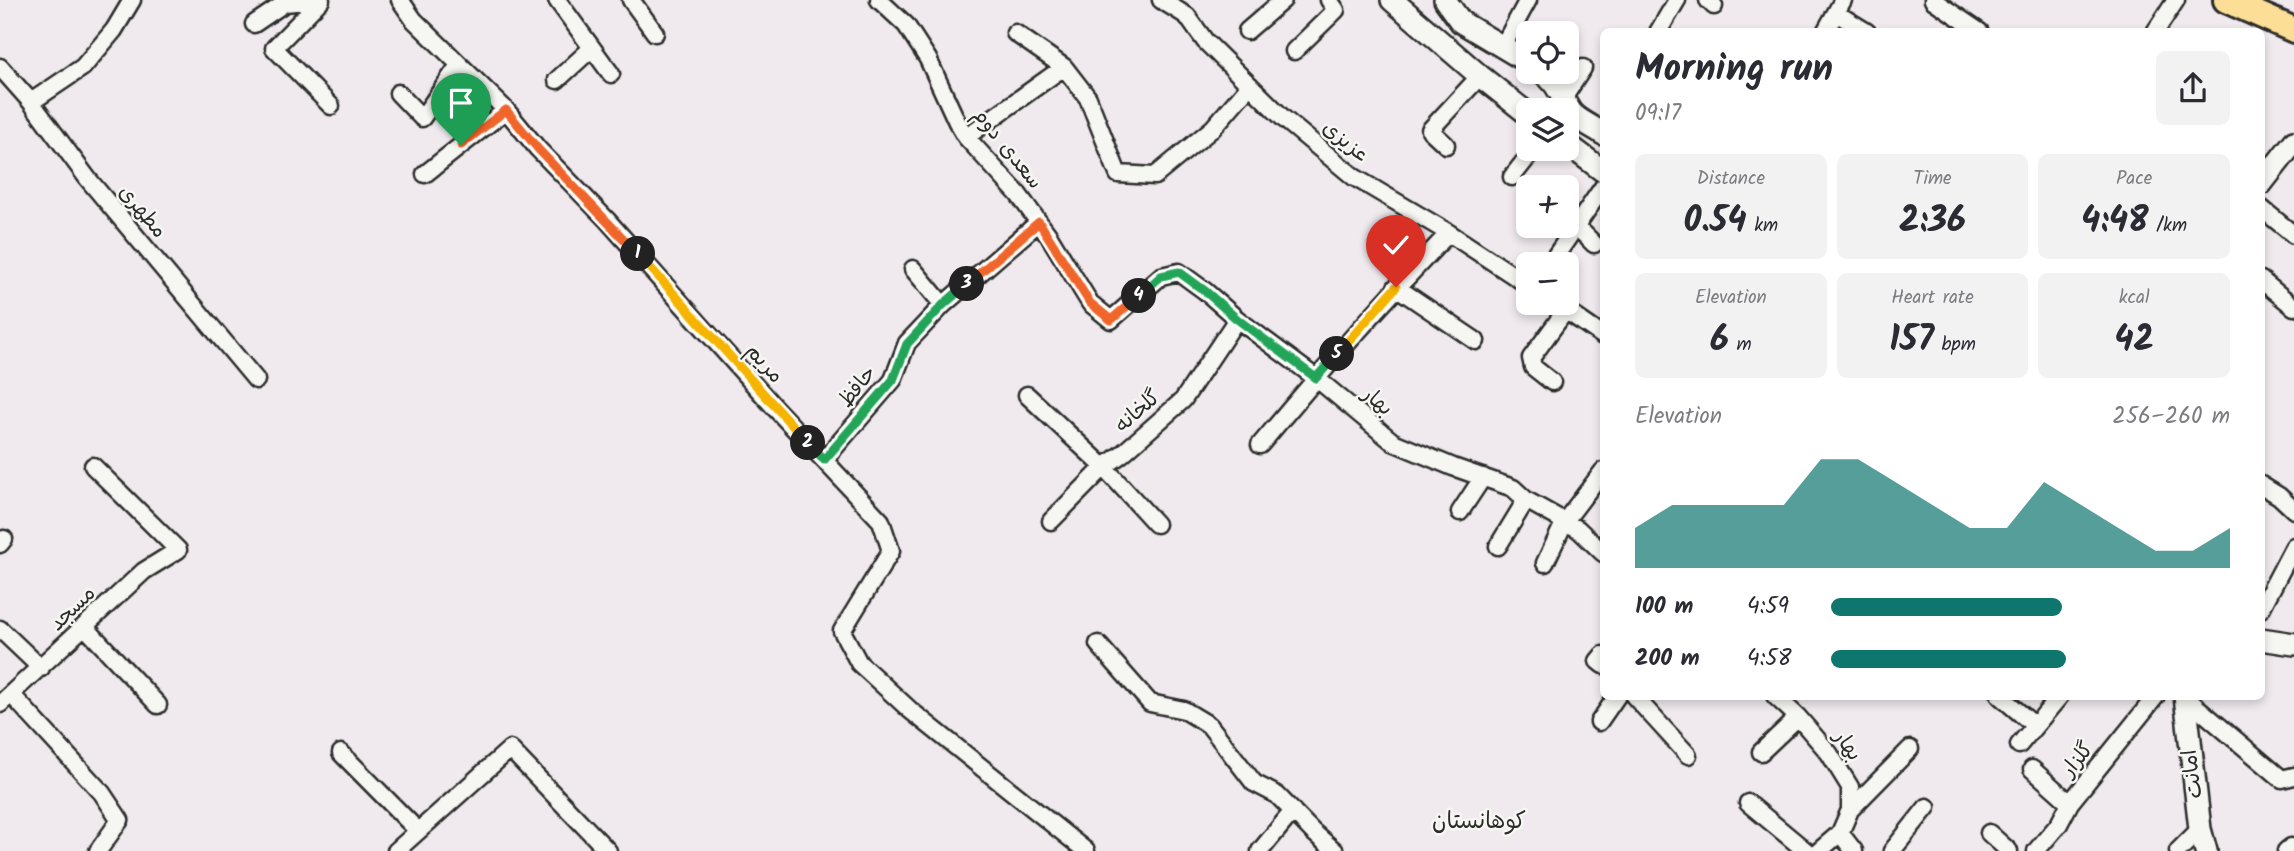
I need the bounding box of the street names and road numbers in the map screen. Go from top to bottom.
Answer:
street label: سعدی دوم [964,101,1050,197]
street label: عزیزی [1314,113,1376,171]
street label: مطهری [110,178,174,246]
street label: مریم [737,336,791,392]
street label: حافظ [831,359,885,415]
street label: بهار [1353,378,1400,425]
street label: گلخانه [1107,382,1169,442]
street label: مسجد [42,578,104,640]
street label: بهار [1823,722,1870,769]
street label: گلزار [2052,735,2103,787]
street label: امانت [2174,748,2212,800]

